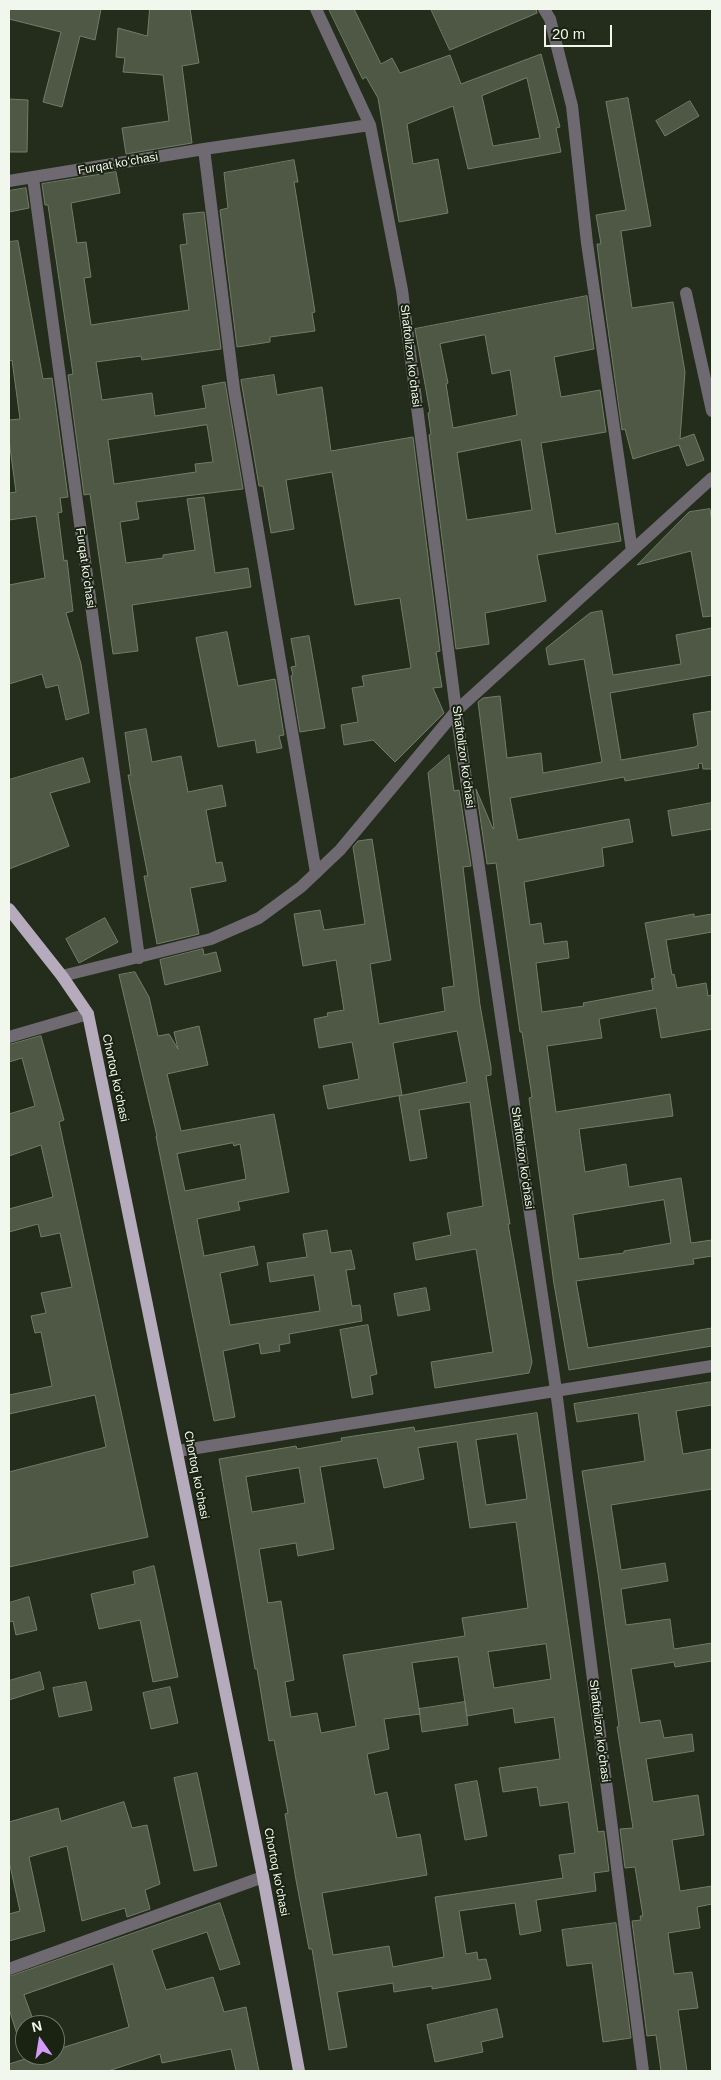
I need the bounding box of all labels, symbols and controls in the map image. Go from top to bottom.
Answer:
scale bar [546,15,614,47]
text: 20 m [552,25,585,42]
street label: Furqat koʻchasi [77,150,159,178]
street label: Shaftolizor koʻchasi [397,304,423,408]
street label: Furqat koʻchasi [72,527,98,609]
street label: Shaftolizor koʻchasi [449,705,477,809]
street label: Chortoq koʻchasi [99,1033,131,1123]
street label: Shaftolizor koʻchasi [508,1106,536,1210]
street label: Chortoq koʻchasi [180,1430,212,1520]
street label: Shaftolizor koʻchasi [586,1679,612,1783]
street label: Chortoq koʻchasi [260,1827,292,1917]
north arrow [15,2015,65,2065]
text: N [30,2017,44,2035]

